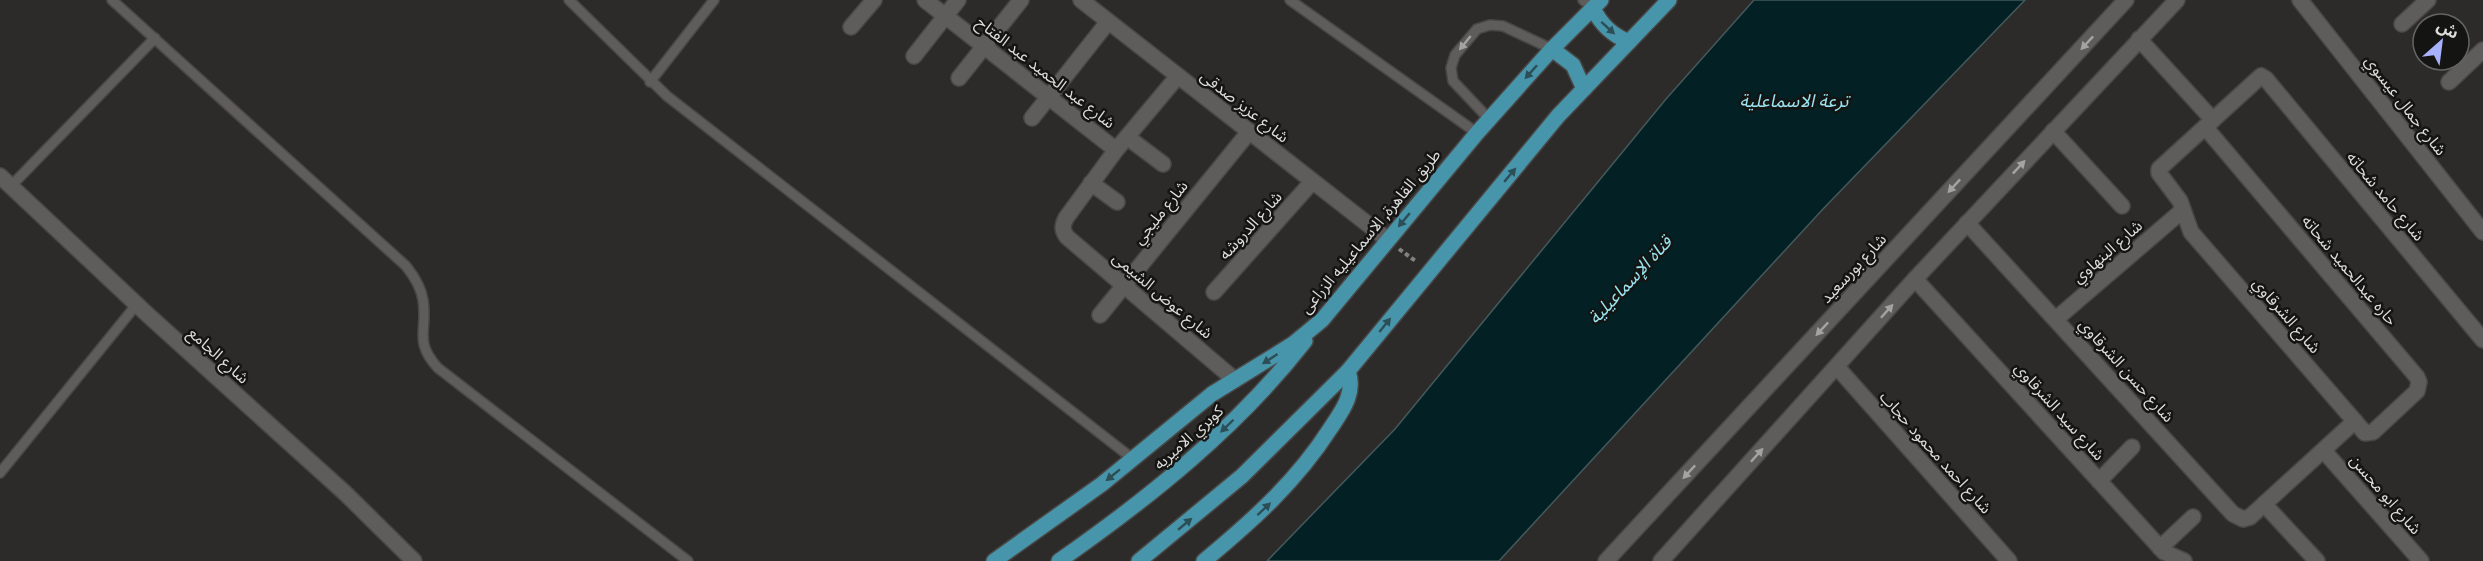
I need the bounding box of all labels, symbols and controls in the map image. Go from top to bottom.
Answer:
street label: شارع عبد الحميد عبد الفتاح [971,12,1119,135]
north arrow [2411,12,2471,72]
text: ش [2434,16,2462,43]
one-way arrow [1601,21,1616,35]
one-way arrow [1458,35,1471,51]
one-way arrow [2080,36,2094,50]
street label: شارع جمال عيسوي [2358,52,2450,161]
one-way arrow [1525,64,1538,79]
street label: شارع عزيز صدقى [1195,66,1293,149]
water label: ترعة الاسماعلية [1740,90,1851,112]
street label: طريق القاهرة, الاسماعيليه الزراعى [1296,145,1446,318]
street label: شارع حامد شحاته [2340,148,2428,247]
one-way arrow [2012,160,2026,175]
one-way arrow [1503,167,1516,183]
street label: شارع مليجي [1129,177,1194,250]
one-way arrow [1948,178,1961,193]
street label: شارع الدروشه [1215,187,1288,265]
street label: حاره عبدالحميد شحاته [2298,211,2401,329]
one-way arrow [1398,212,1411,227]
street label: شارع البنهاوي [2068,216,2148,289]
water label: قناة الإسماعيلية [1584,230,1678,329]
street label: شارع بورسعيد [1816,230,1893,309]
street label: شارع عوض الشيمى [1107,248,1217,345]
street label: شارع الشرقاوي [2246,274,2325,359]
one-way arrow [1880,303,1894,318]
street label: شارع حسن الشرقاوي [2073,315,2178,428]
one-way arrow [1379,318,1391,333]
one-way arrow [1815,322,1829,336]
street label: شارع الجامع [182,323,253,390]
one-way arrow [1261,354,1278,365]
street label: شارع سيد الشرقاوي [2008,358,2109,466]
street label: شارع احمد محمود حجاب [1873,387,1996,519]
street label: كوبري الاميريه [1150,401,1229,476]
one-way arrow [1220,419,1235,433]
one-way arrow [1749,449,1763,463]
street label: شارع ابو محسن [2344,451,2425,540]
one-way arrow [1683,464,1696,479]
one-way arrow [1105,468,1121,481]
one-way arrow [1257,502,1272,516]
one-way arrow [1177,518,1193,531]

